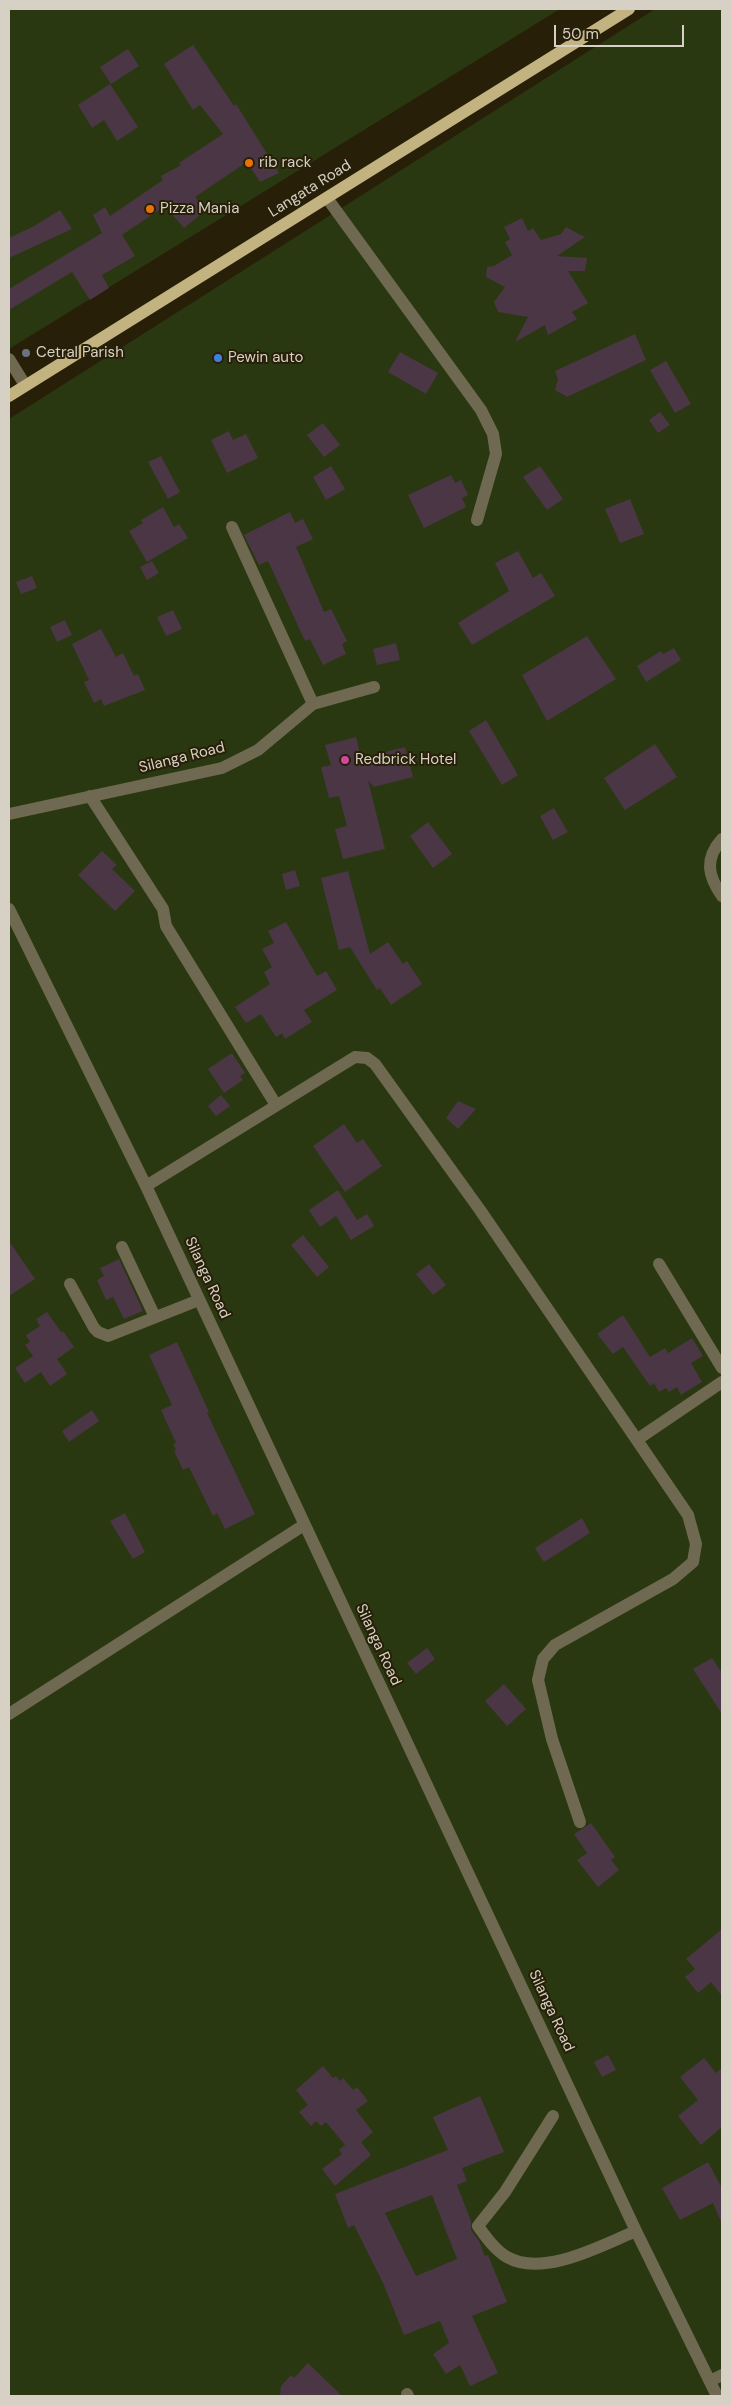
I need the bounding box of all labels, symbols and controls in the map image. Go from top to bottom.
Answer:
scale bar [556,15,686,47]
text: 50 m [562,24,599,44]
place label: rib rack [259,154,311,172]
street label: Langata Road [265,156,355,222]
marker: rib rack [243,157,255,169]
place label: Pizza Mania [160,200,239,218]
marker: Pizza Mania [144,203,156,215]
place label: Cetral Parish [36,344,124,362]
marker: Cetral Parish [20,347,32,359]
place label: Pewin auto [228,349,303,367]
marker: Pewin auto [212,352,224,364]
street label: Silanga Road [137,739,227,777]
place label: Redbrick Hotel [355,751,456,769]
marker: Redbrick Hotel [339,754,351,766]
street label: Silanga Road [180,1234,234,1322]
street label: Silanga Road [351,1601,405,1689]
street label: Silanga Road [524,1967,578,2055]

